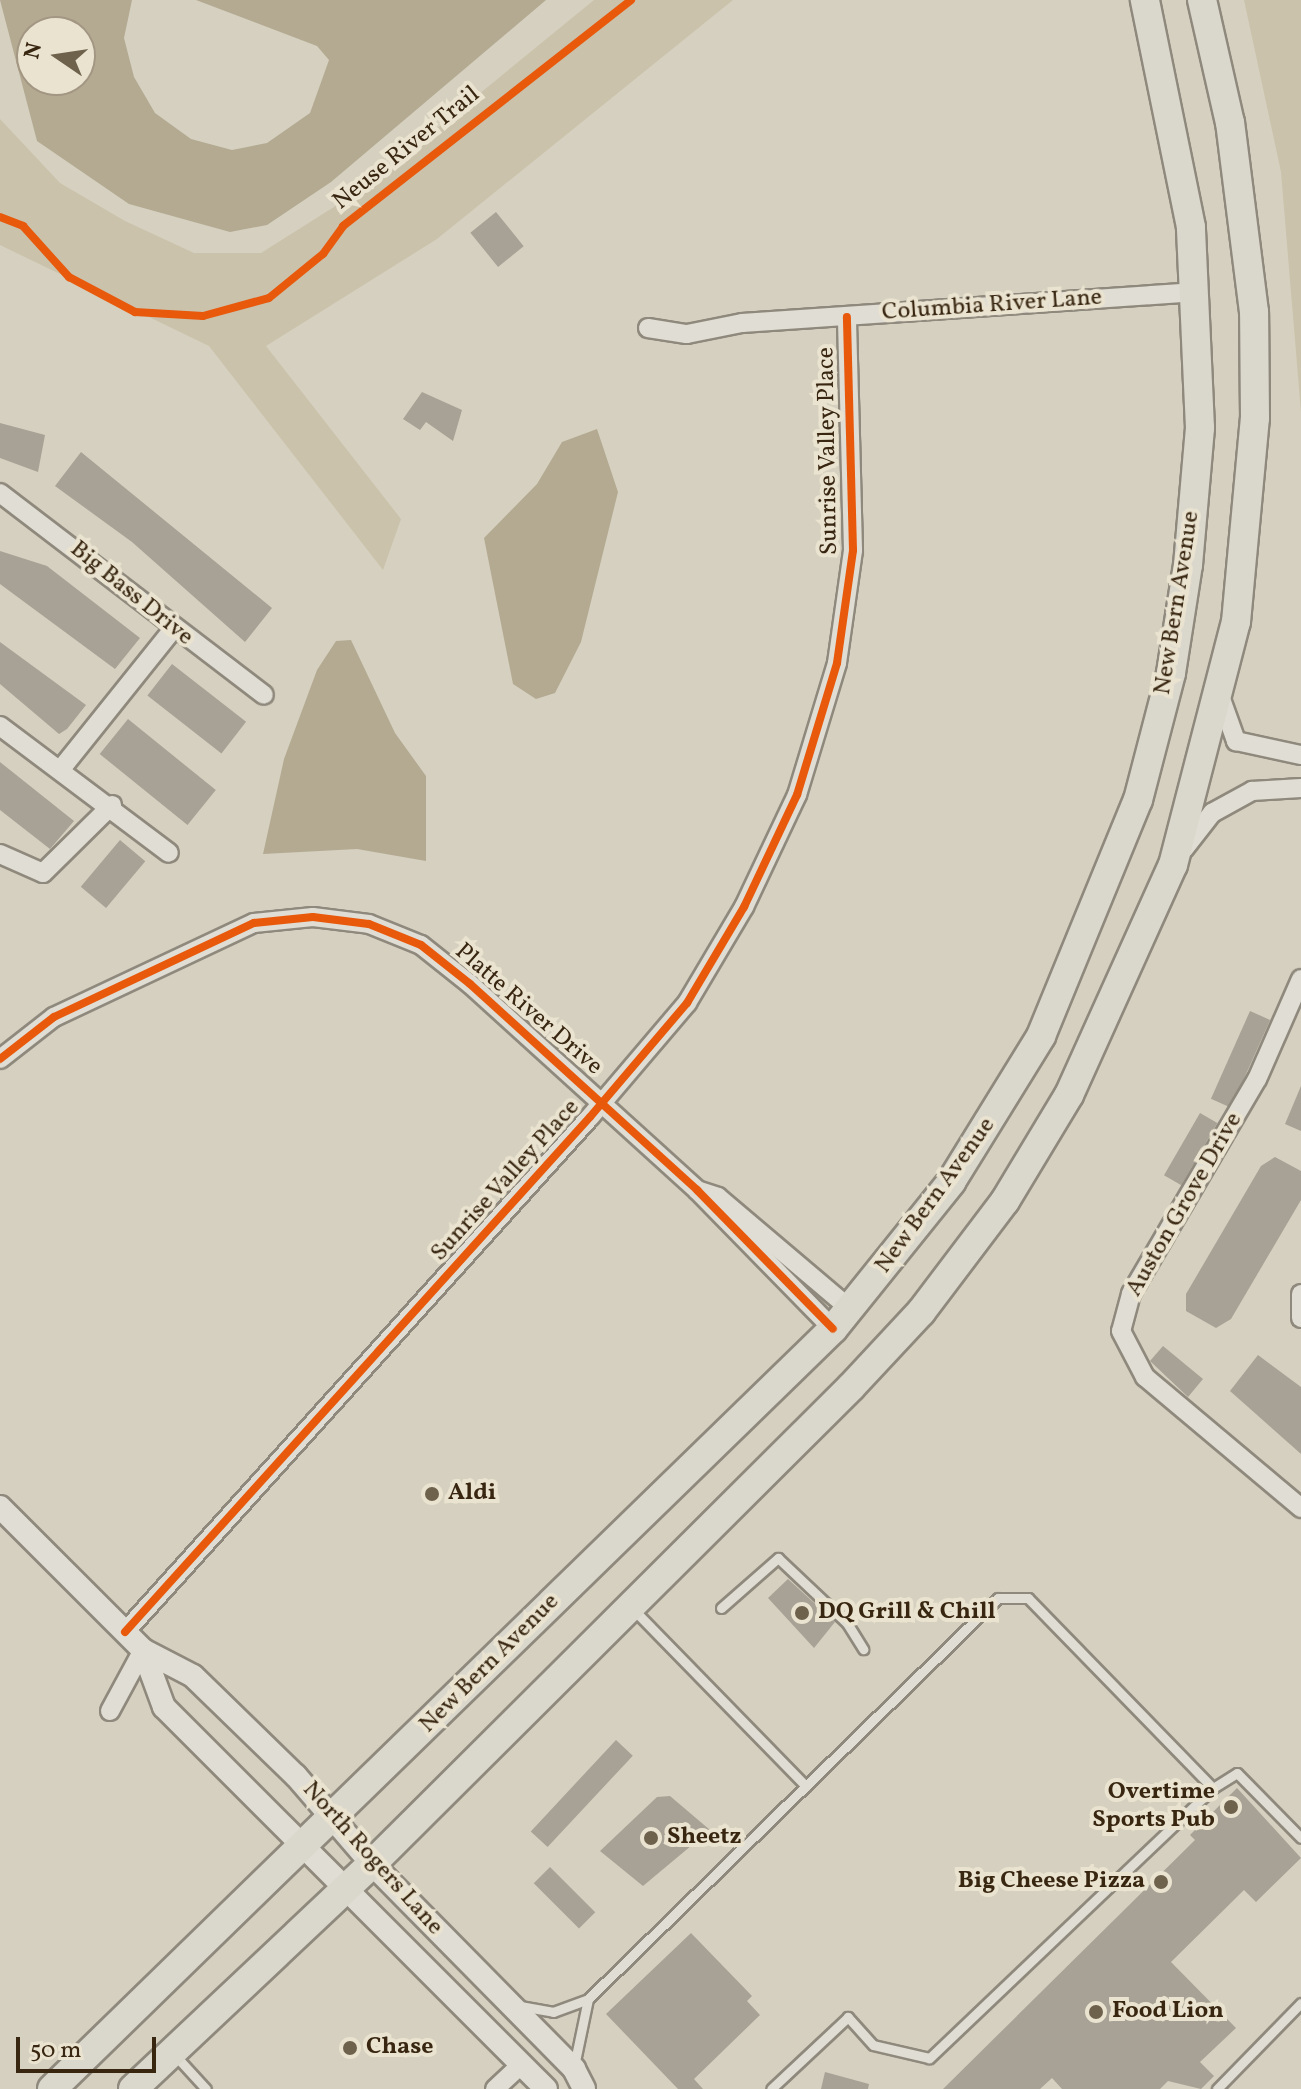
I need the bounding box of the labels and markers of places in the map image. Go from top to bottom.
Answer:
place label: Aldi [448,1480,496,1508]
marker: Aldi [423,1485,441,1503]
place label: DQ Grill & Chill [818,1599,996,1627]
marker: DQ Grill & Chill [793,1604,811,1622]
place label: Overtime Sports Pub [1092,1779,1215,1835]
marker: Overtime Sports Pub [1222,1798,1240,1816]
place label: Sheetz [667,1824,741,1852]
marker: Sheetz [642,1829,660,1847]
place label: Big Cheese Pizza [958,1868,1145,1896]
marker: Big Cheese Pizza [1152,1873,1170,1891]
place label: Food Lion [1112,1998,1224,2026]
marker: Food Lion [1087,2003,1105,2021]
place label: Chase [366,2034,434,2062]
marker: Chase [341,2039,359,2057]

